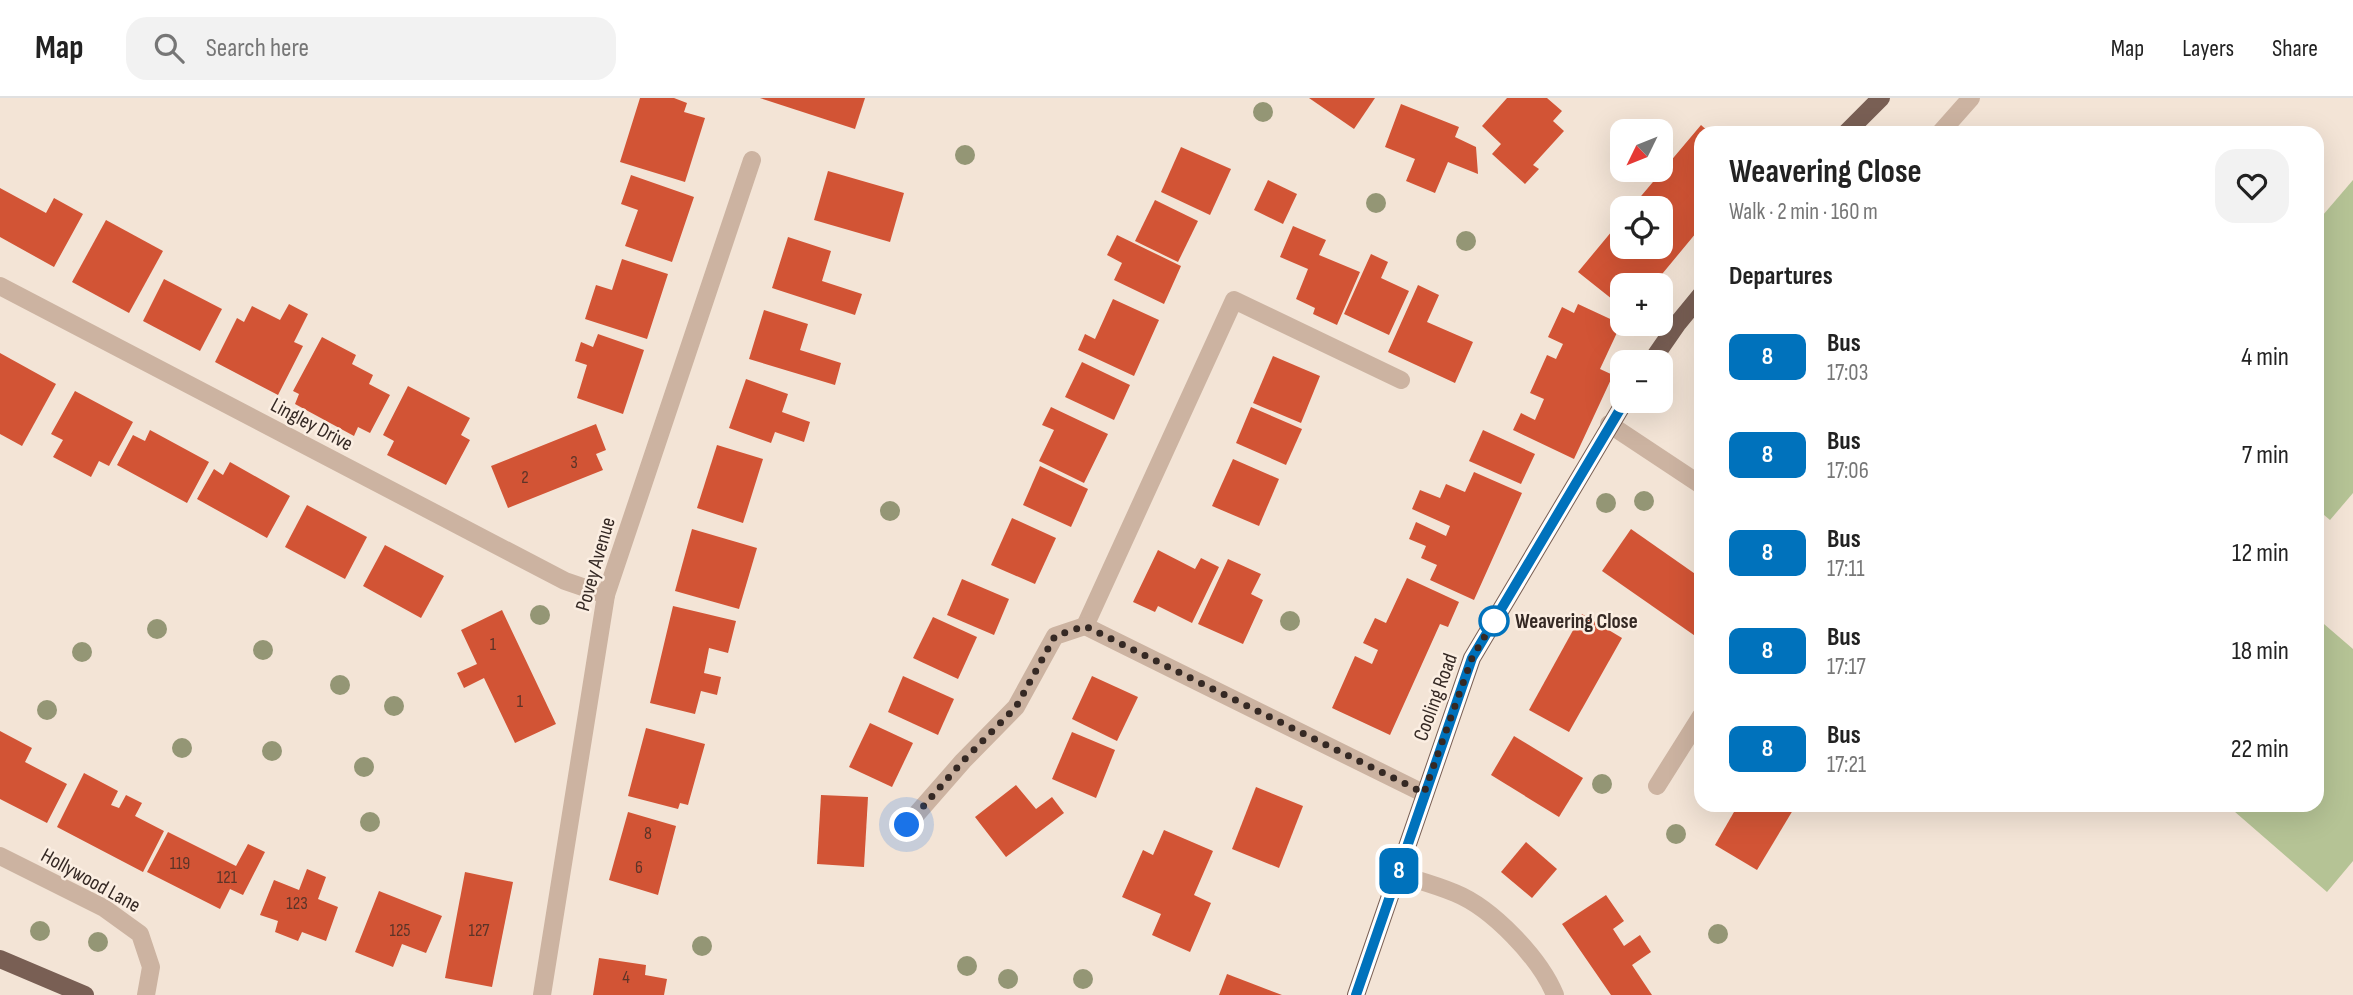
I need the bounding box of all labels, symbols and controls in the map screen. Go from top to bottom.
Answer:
search box [126,17,616,80]
text: Map [35,28,84,68]
icon: search [150,29,188,67]
text: Search here [206,33,309,64]
text: Map [2111,34,2144,63]
text: Layers [2182,34,2234,63]
text: Share [2272,34,2318,63]
north arrow [1610,119,1673,182]
map controls [1610,119,1673,413]
button: heart [2215,149,2289,223]
text: Weavering Close [1729,152,1922,192]
button: locate [1610,196,1673,259]
text: Walk · 2 min · 160 m [1729,198,1878,226]
text: Departures [1729,261,1833,292]
button: + [1610,273,1673,336]
text: Bus [1827,328,1861,359]
text: 8 [1762,342,1773,371]
text: 4 min [2241,342,2289,373]
button: − [1610,350,1673,413]
text: 17:03 [1827,359,1868,387]
street label: Lingley Drive [266,392,357,456]
text: Bus [1827,426,1861,457]
text: 8 [1762,440,1773,469]
text: 7 min [2242,440,2289,471]
house number: 3 [570,452,578,473]
text: 17:06 [1827,457,1869,485]
house number: 2 [521,467,529,488]
street label: Povey Avenue [570,514,621,614]
text: Bus [1827,524,1861,555]
text: 8 [1762,538,1773,567]
text: 12 min [2232,538,2289,569]
text: 17:11 [1827,555,1865,583]
marker: Weavering Close [1479,606,1509,636]
place label: Weavering Close [1515,609,1638,634]
text: Bus [1827,622,1861,653]
house number: 1 [490,634,497,655]
text: 8 [1762,636,1773,665]
text: 18 min [2232,636,2289,667]
street label: Cooling Road [1408,650,1463,744]
text: 17:17 [1827,653,1866,681]
house number: 1 [517,691,524,712]
text: Bus [1827,720,1861,751]
text: 8 [1762,734,1773,763]
text: 22 min [2231,734,2289,765]
text: 17:21 [1827,751,1866,779]
your location [889,807,924,842]
house number: 8 [644,823,652,844]
street label: Hollywood Lane [37,843,145,918]
line badge: 8 [1376,848,1422,894]
house number: 119 [170,853,190,874]
text: 8 [1393,856,1405,885]
house number: 6 [635,857,643,878]
house number: 121 [217,867,238,888]
house number: 123 [286,893,308,914]
house number: 125 [389,920,411,941]
house number: 127 [468,920,490,941]
house number: 4 [622,967,630,988]

